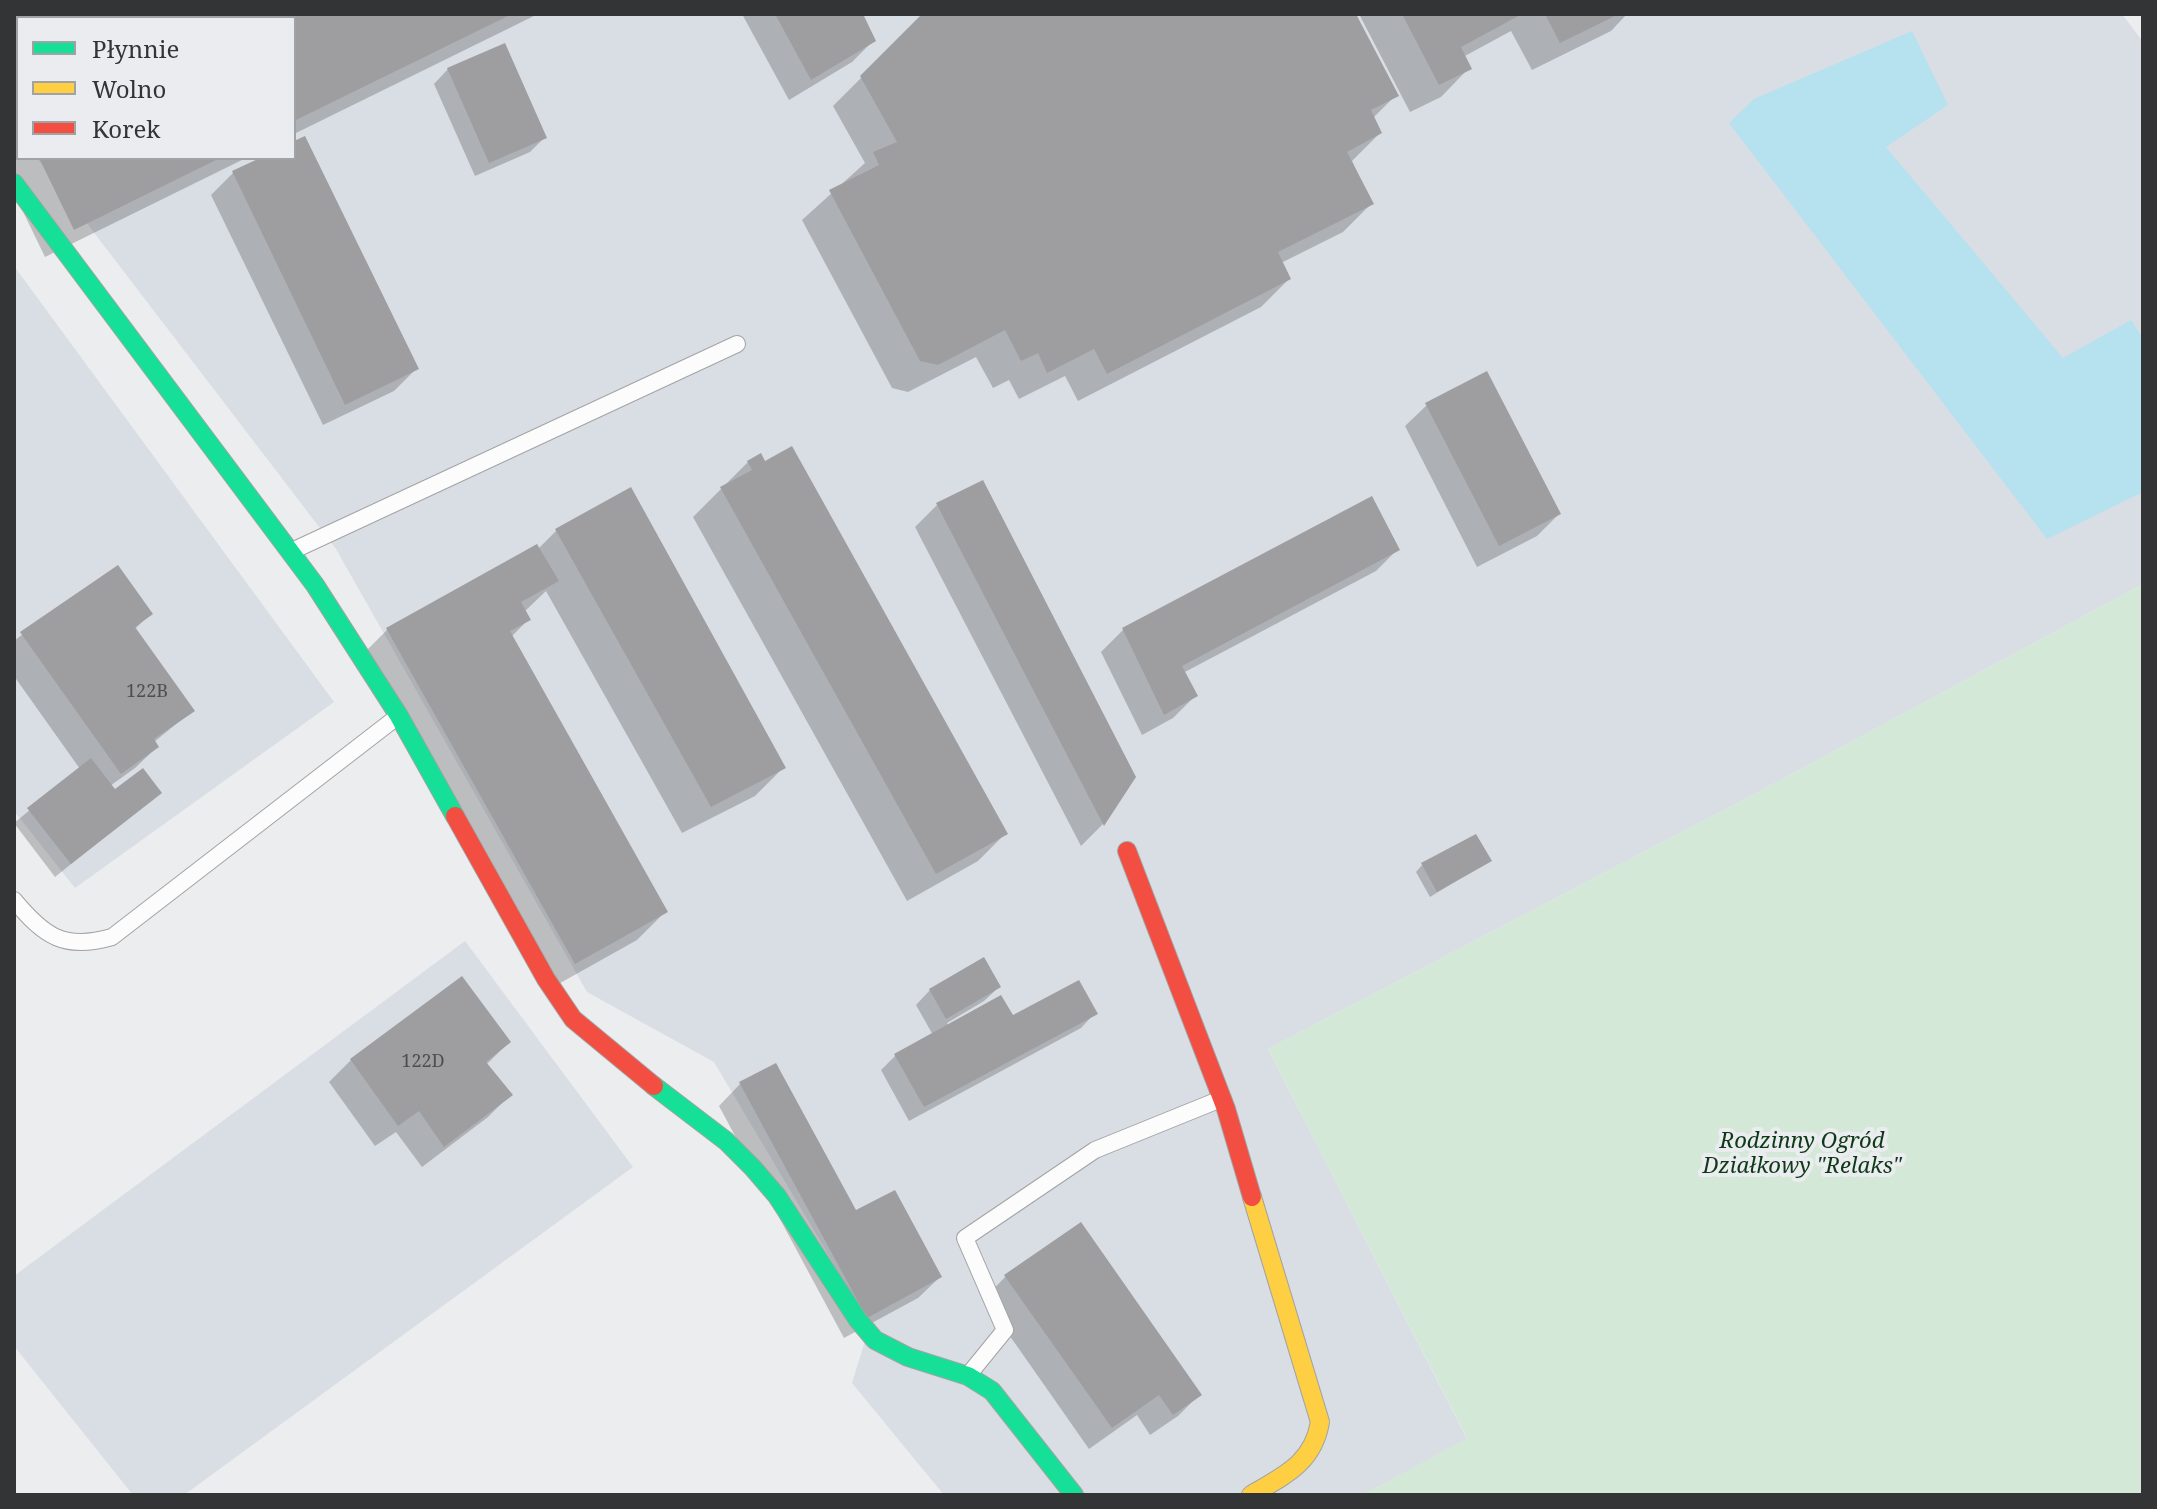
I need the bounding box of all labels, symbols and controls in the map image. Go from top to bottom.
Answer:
legend [16,16,296,160]
text: Płynnie [92,32,179,65]
text: Wolno [92,72,166,105]
text: Korek [92,112,160,145]
house number: 122B [126,681,168,703]
house number: 122D [401,1051,445,1073]
park label: Rodzinny Ogród Działkowy "Relaks" [1703,1129,1901,1180]

